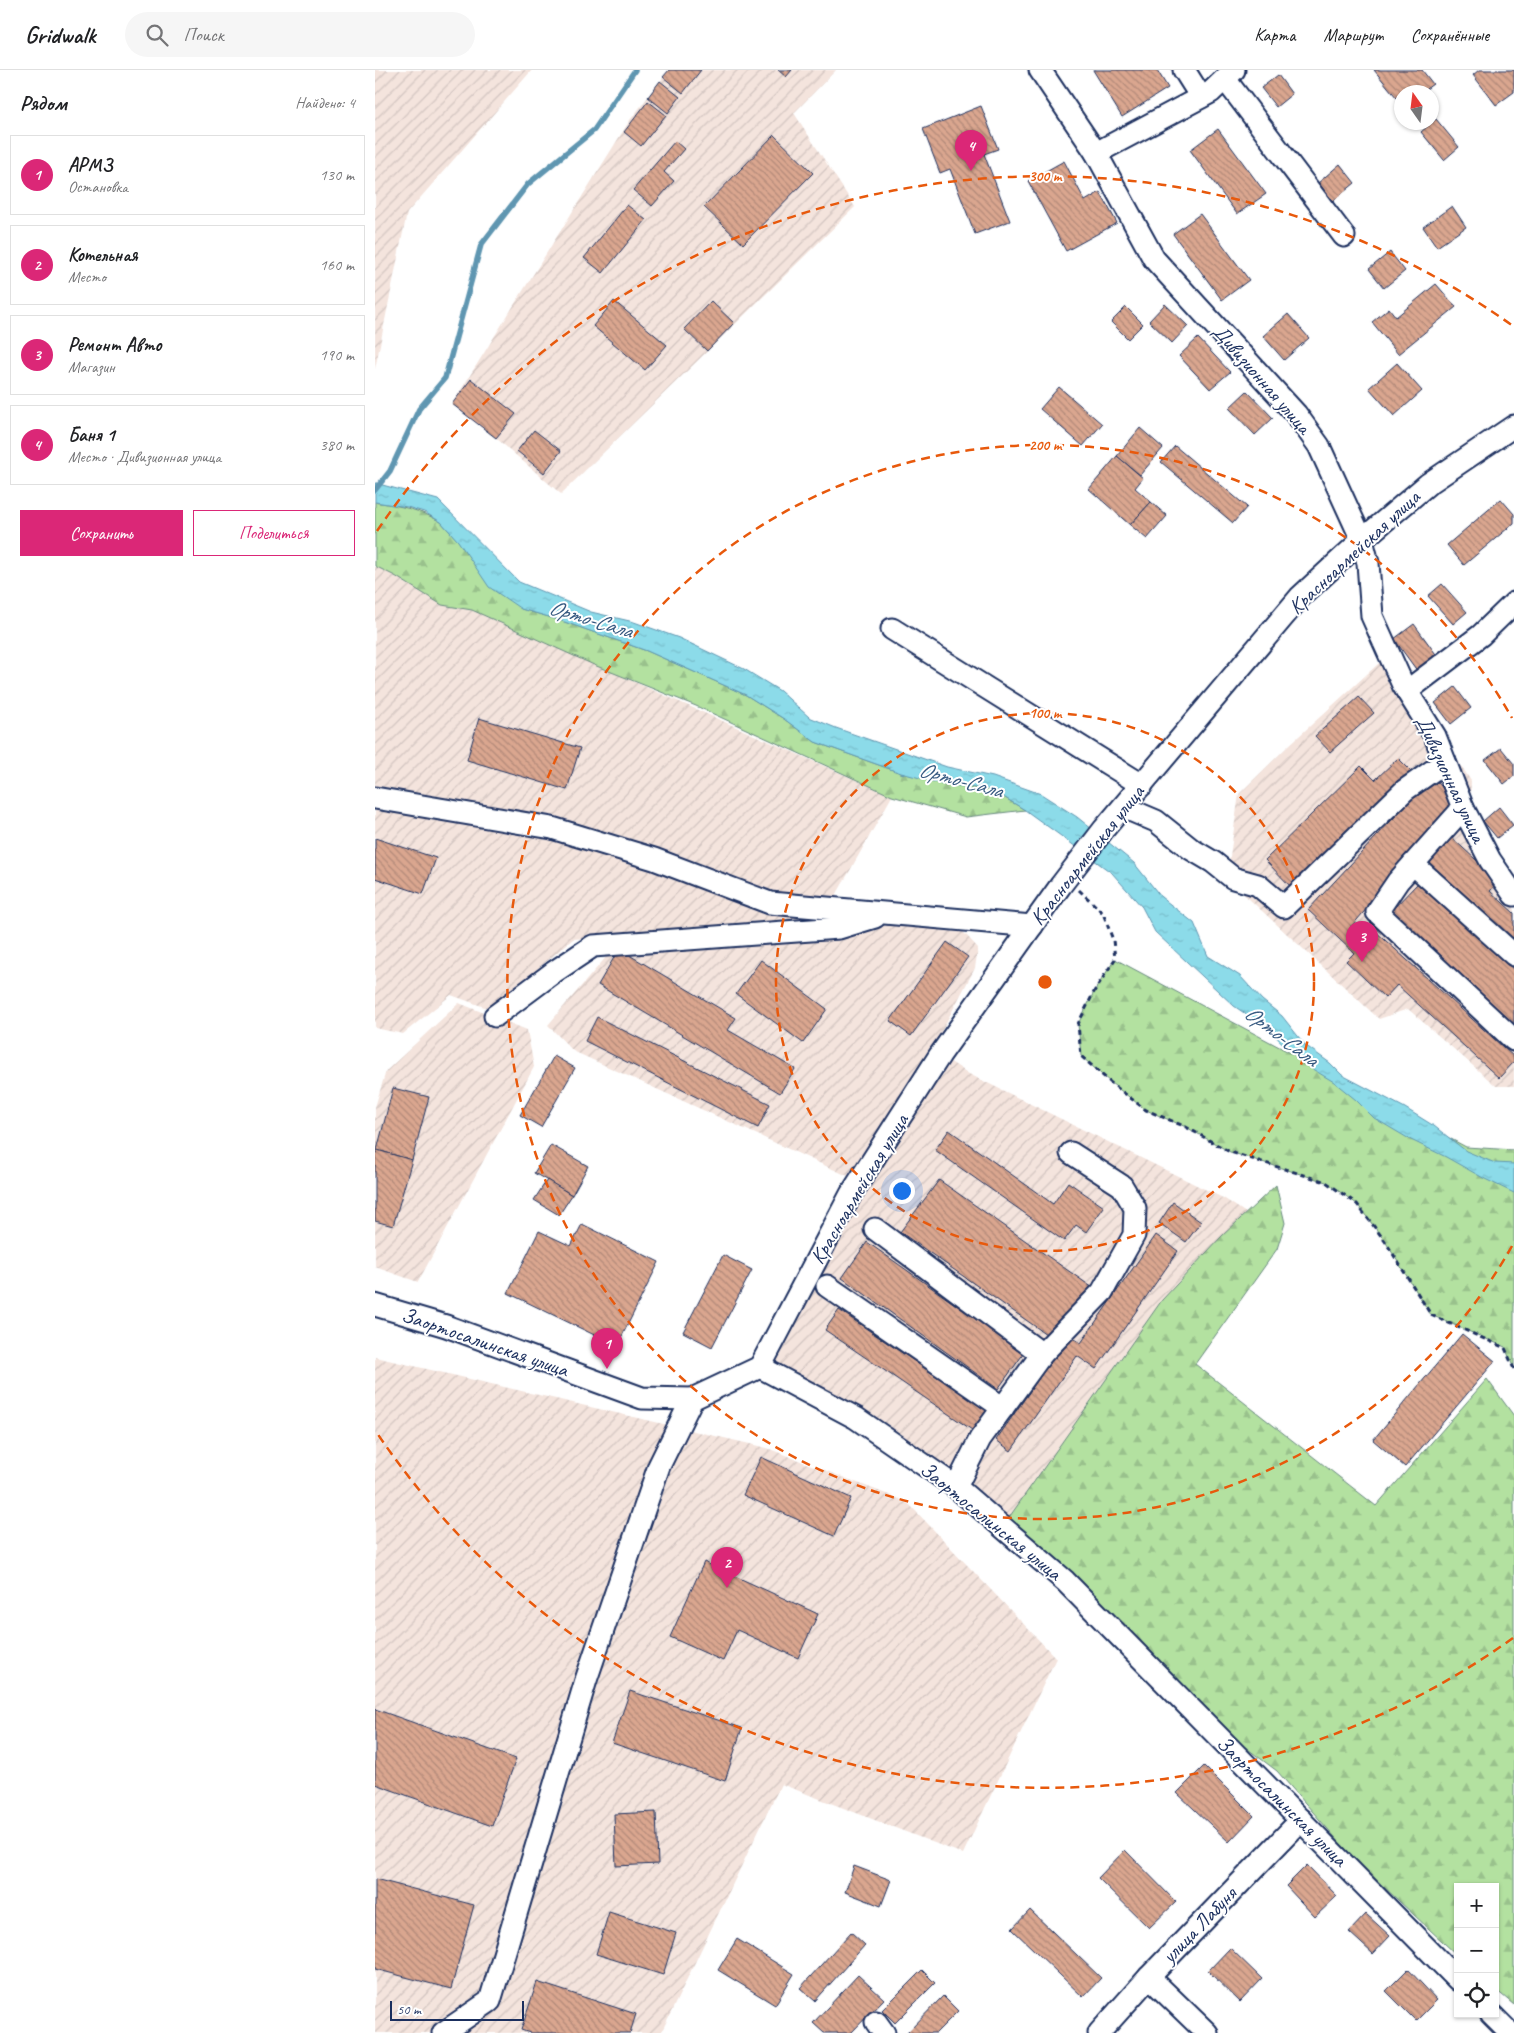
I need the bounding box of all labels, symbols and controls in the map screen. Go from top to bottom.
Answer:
search box [125,12,475,57]
text: Gridwalk [25,20,95,50]
icon: search [143,21,171,49]
text: Поиск [183,23,224,47]
text: Карта [1254,24,1295,46]
text: Маршрут [1323,24,1383,46]
text: Сохранённые [1411,24,1489,46]
north arrow [1394,85,1439,130]
text: Рядом [20,90,67,116]
text: Найдено: 4 [295,93,355,113]
pin: 4 [955,130,987,171]
text: АРМЗ [68,153,113,177]
text: 1 [33,165,41,185]
text: 130 m [320,165,354,185]
text: 300 m [1029,167,1063,186]
text: Остановка [68,177,128,197]
text: Котельная [68,243,138,267]
text: 2 [33,255,41,275]
text: 160 m [320,255,354,275]
text: Место [68,267,106,287]
street label: Дивизионная улица [1207,319,1318,441]
text: Ремонт Авто [68,333,161,357]
text: 3 [33,345,41,365]
text: 190 m [320,345,354,365]
text: Магазин [68,357,115,377]
text: Баня 1 [68,423,115,447]
text: 4 [33,435,41,455]
text: 380 m [320,435,354,455]
text: 200 m [1029,436,1063,455]
text: Место · Дивизионная улица [68,447,221,467]
street label: Красноармейская улица [1283,483,1426,620]
button: Сохранить [20,510,183,556]
button: Поделиться [193,510,355,556]
water label: Орто-Сала [546,593,638,645]
text: 100 m [1029,704,1063,723]
street label: Дивизионная улица [1410,711,1493,849]
water label: Орто-Сала [916,755,1008,805]
street label: Красноармейская улица [1024,779,1151,930]
pin: 3 [1346,921,1378,962]
centre of rings [1036,973,1054,991]
water label: Орто-Сала [1239,999,1326,1074]
street label: Красноармейская улица [804,1108,915,1269]
your location [889,1178,915,1204]
street label: Заортосалинская улица [398,1301,573,1383]
pin: 1 [591,1328,623,1369]
street label: Заортосалинская улица [915,1456,1068,1587]
pin: 2 [711,1547,743,1588]
street label: Заортосалинская улица [1211,1730,1354,1873]
street label: улица Лабуня [1155,1880,1243,1970]
map controls [1454,1883,1499,2018]
button: + [1454,1883,1499,1928]
button: − [1454,1928,1499,1973]
button: locate [1454,1973,1499,2018]
scale bar [390,1998,524,2021]
text: 50 m [397,2001,421,2018]

